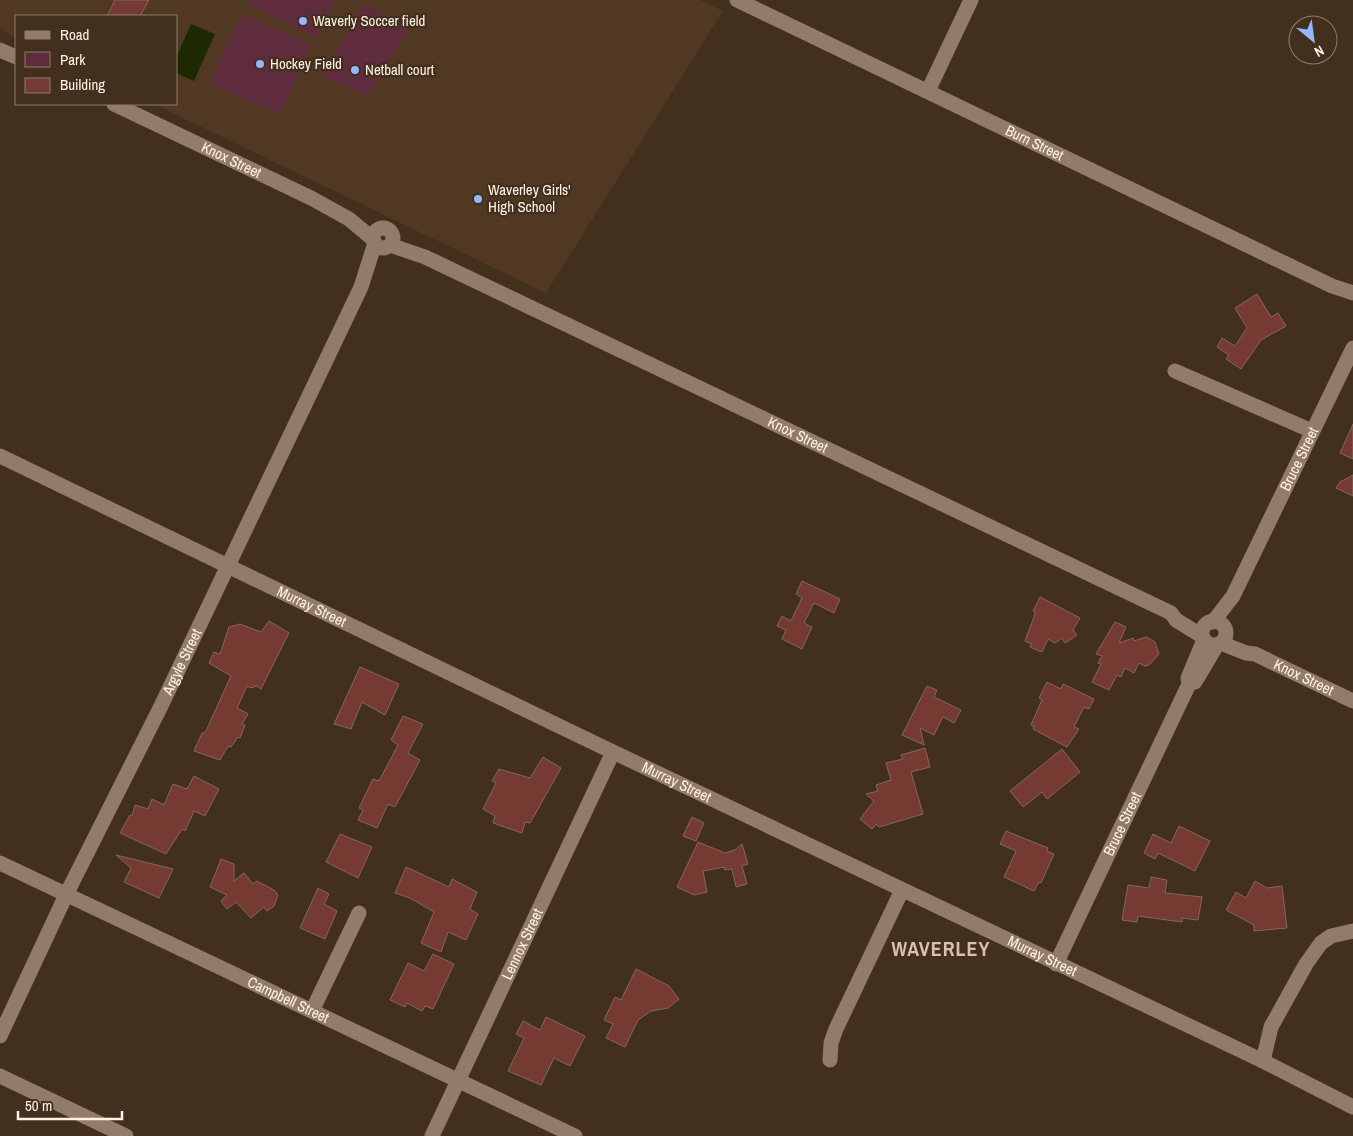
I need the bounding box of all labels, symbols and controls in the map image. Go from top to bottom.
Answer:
place label: Waverly Soccer field [313,10,425,31]
legend [15,15,178,105]
marker: Waverly Soccer field [297,15,309,27]
north arrow [1288,15,1338,65]
text: Road [60,24,89,45]
text: N [1311,41,1327,61]
text: Park [60,49,86,70]
place label: Hockey Field [270,53,342,74]
marker: Hockey Field [254,58,266,70]
place label: Netball court [365,59,435,80]
marker: Netball court [349,64,361,76]
text: Building [60,74,105,95]
street label: Burn Street [1002,120,1068,166]
street label: Knox Street [198,136,266,183]
place label: Waverley Girls' High School [488,179,571,217]
marker: Waverley Girls' High School [472,193,484,205]
street label: Knox Street [764,411,832,458]
street label: Bruce Street [1274,423,1323,494]
street label: Murray Street [274,580,350,632]
street label: Argyle Street [156,625,207,699]
street label: Knox Street [1270,654,1338,701]
street label: Murray Street [638,756,715,807]
street label: Bruce Street [1098,788,1146,859]
street label: Lennox Street [496,904,548,983]
street label: Murray Street [1004,930,1081,981]
district label: WAVERLEY [892,935,990,962]
street label: Campbell Street [244,971,333,1028]
scale bar [18,1088,121,1120]
text: 50 m [25,1095,52,1116]

